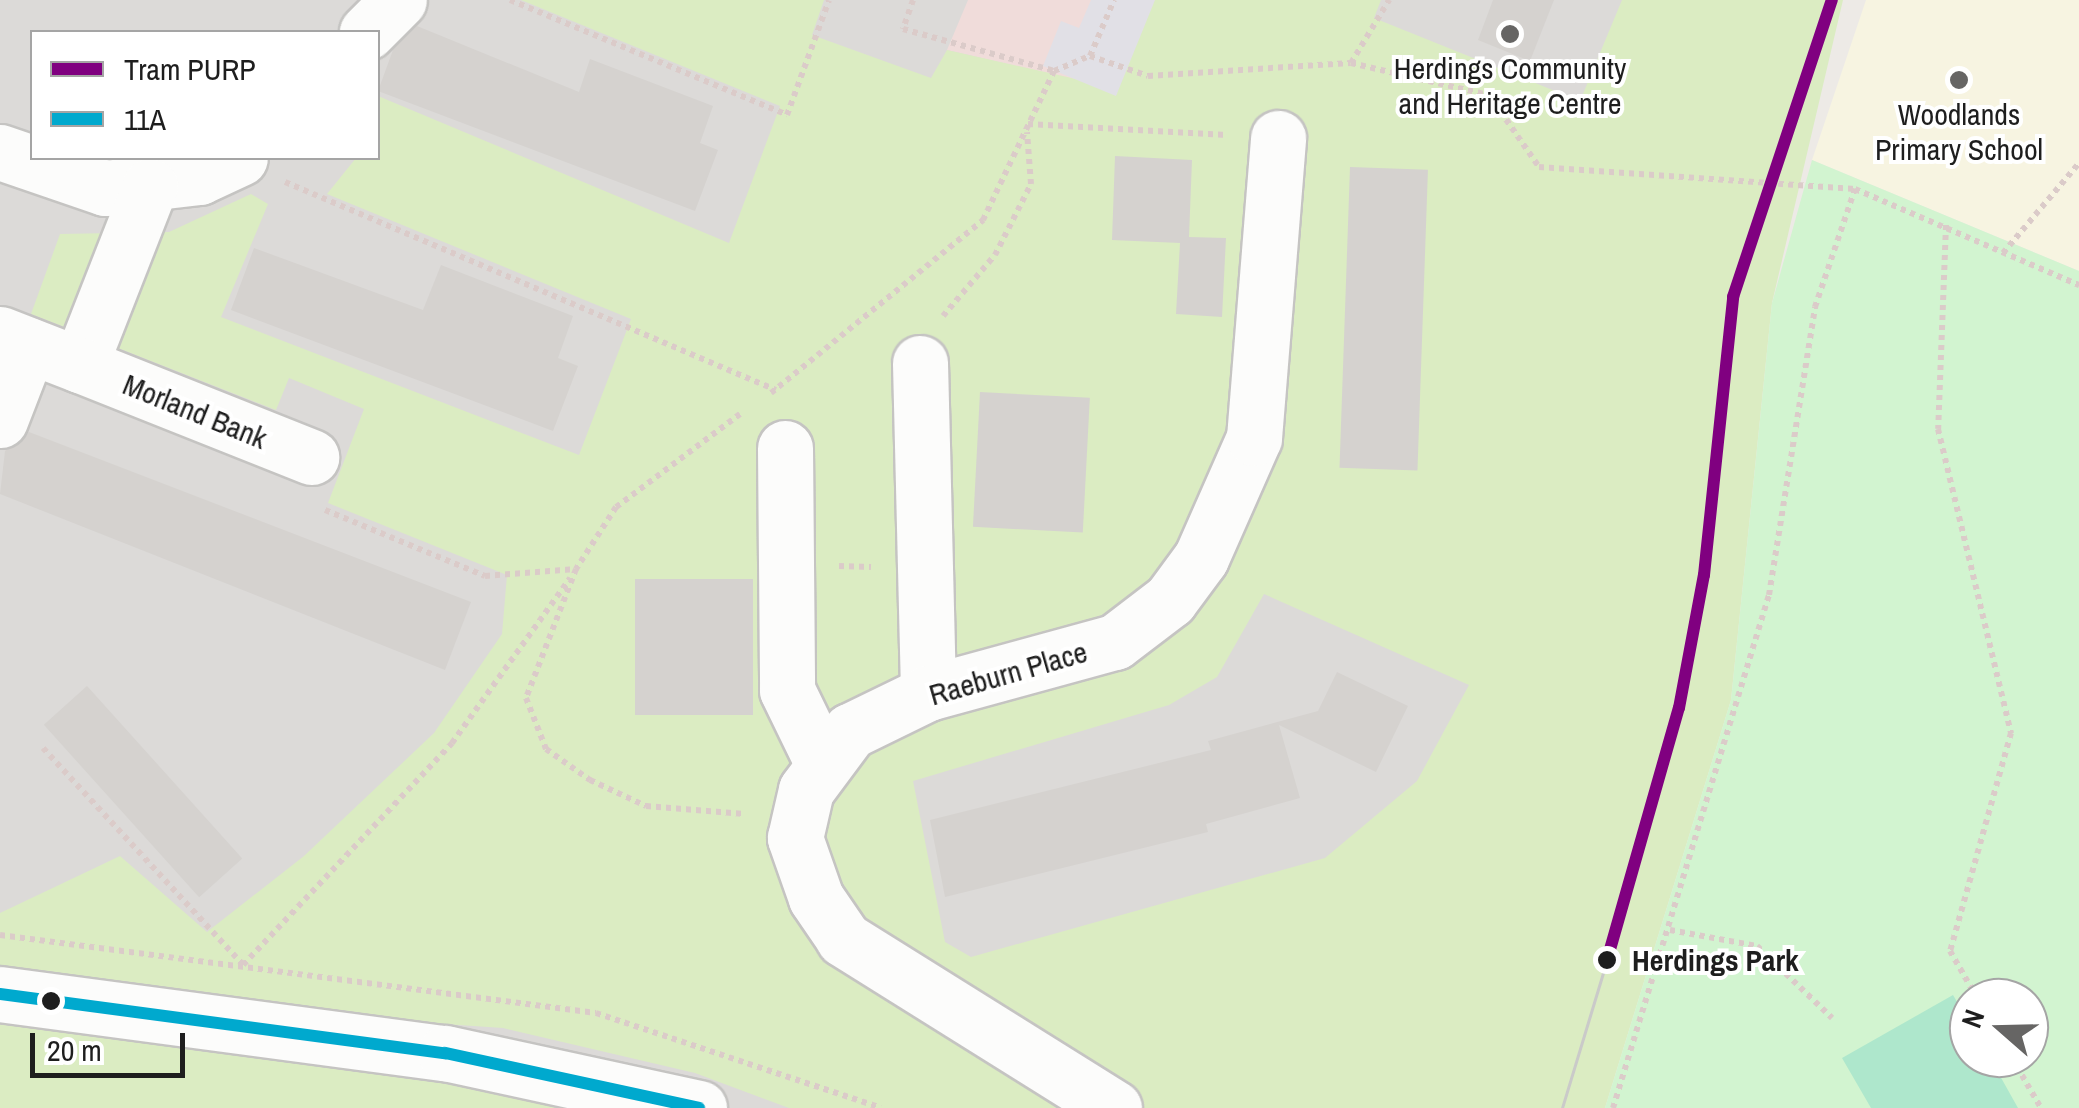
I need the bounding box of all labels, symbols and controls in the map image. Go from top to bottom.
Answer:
marker: Herdings Community and Heritage Centre [1499,23,1521,45]
legend [30,30,380,160]
text: Tram PURP [124,49,256,89]
place label: Herdings Community and Heritage Centre [1394,50,1626,120]
marker: Woodlands Primary School [1948,69,1970,91]
place label: Woodlands Primary School [1875,96,2043,166]
text: 11A [124,99,166,139]
street label: Morland Bank [118,366,272,456]
street label: Raeburn Place [925,633,1091,713]
place label: Herdings Park [1632,942,1799,978]
marker: Herdings Park [1591,944,1623,976]
north arrow [1949,978,2049,1078]
unlabelled marker [41,991,61,1011]
text: N [1952,1004,1993,1033]
scale bar [35,1013,190,1075]
text: 20 m [47,1030,102,1070]

